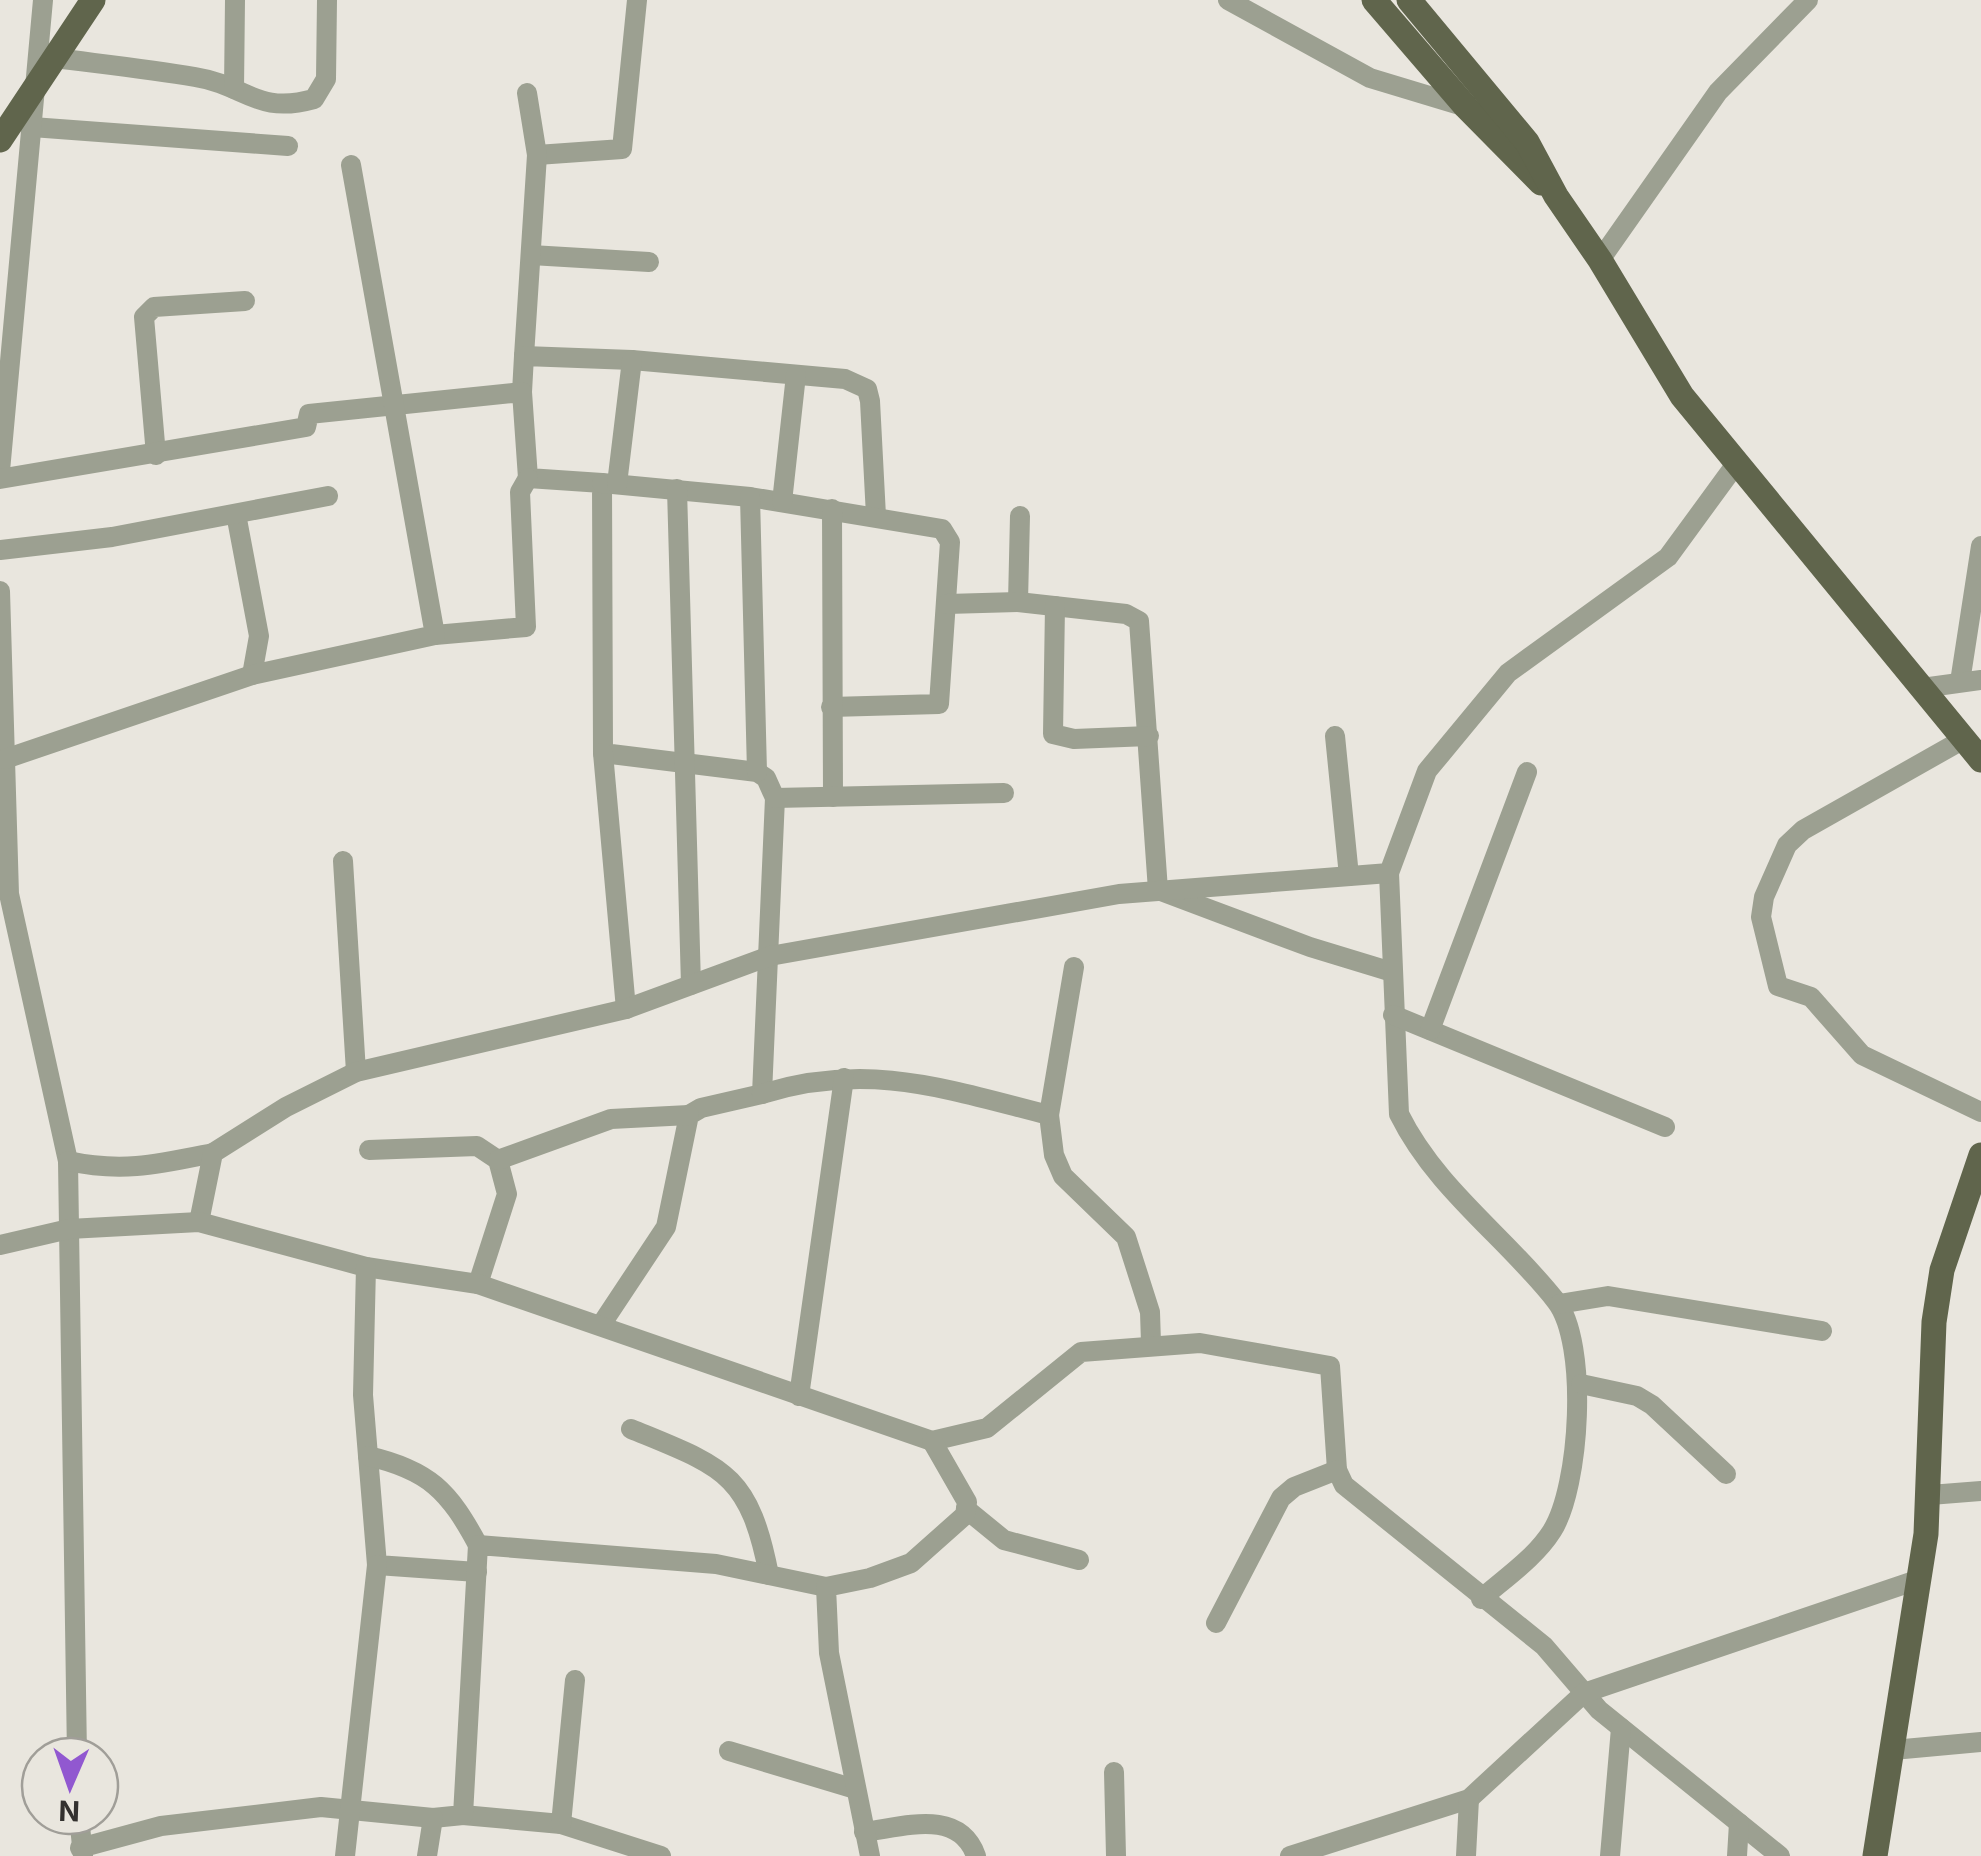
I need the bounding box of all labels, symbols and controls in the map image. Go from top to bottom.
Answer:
north arrow [20,1736,120,1836]
text: N [58,1794,80,1828]

